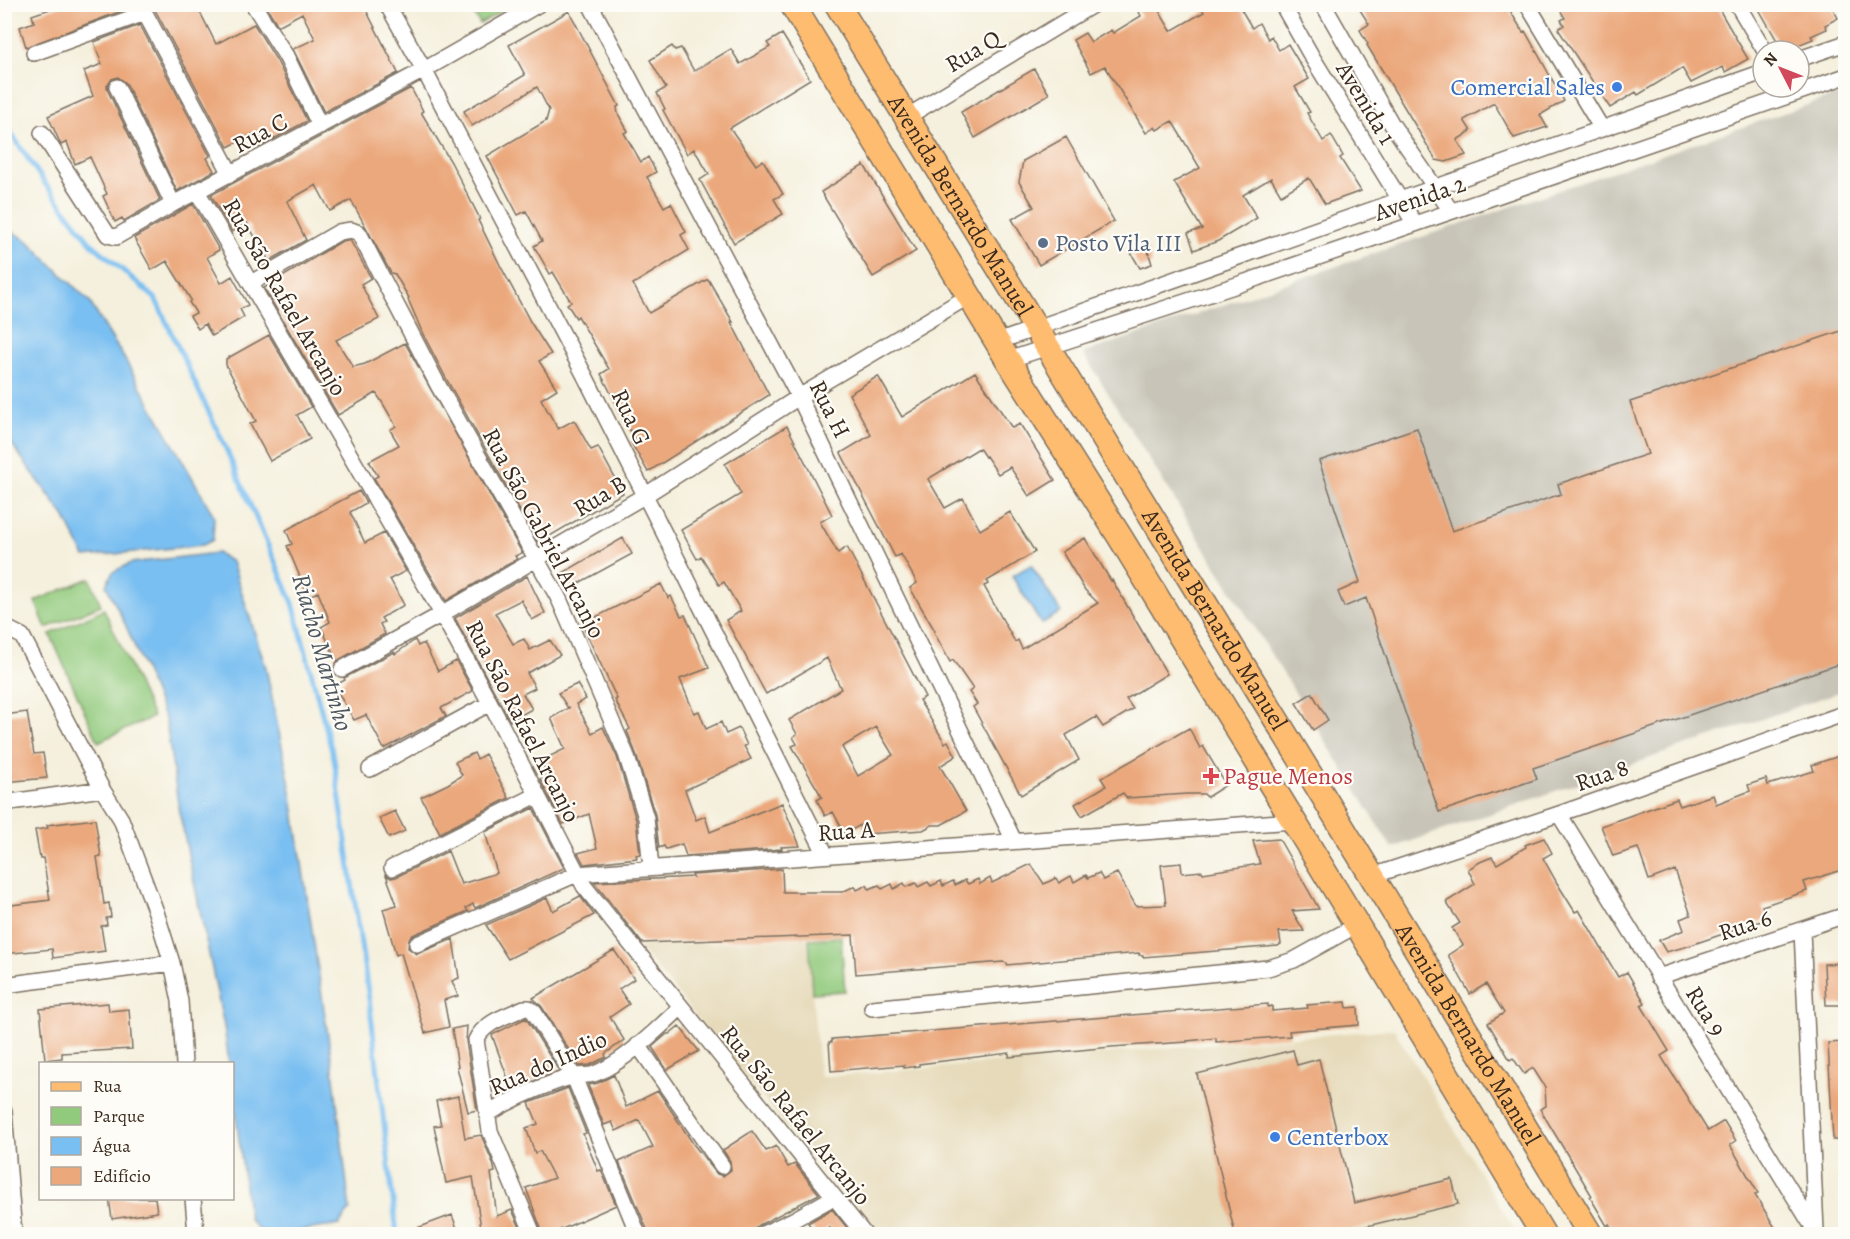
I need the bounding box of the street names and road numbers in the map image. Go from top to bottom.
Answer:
street label: Rua Q [939,20,1010,80]
street label: Avenida 1 [1328,55,1403,150]
street label: Avenida Bernardo Manuel [880,88,1041,322]
street label: Rua C [227,105,293,161]
street label: Avenida 2 [1369,167,1470,229]
street label: Rua São Rafael Arcanjo [215,192,355,402]
street label: Rua H [802,375,858,443]
street label: Rua G [604,384,658,450]
street label: Rua São Gabriel Arcanjo [475,422,613,644]
street label: Rua B [567,468,633,524]
street label: Avenida Bernardo Manuel [1134,502,1295,736]
street label: Rua São Rafael Arcanjo [458,614,588,828]
street label: Rua 8 [1571,751,1633,799]
street label: Rua A [817,813,876,849]
street label: Rua 6 [1714,901,1776,949]
street label: Avenida Bernardo Manuel [1388,916,1548,1151]
street label: Rua 9 [1678,980,1734,1042]
street label: Rua São Rafael Arcanjo [713,1018,879,1212]
street label: Rua do Indio [484,1023,612,1103]

